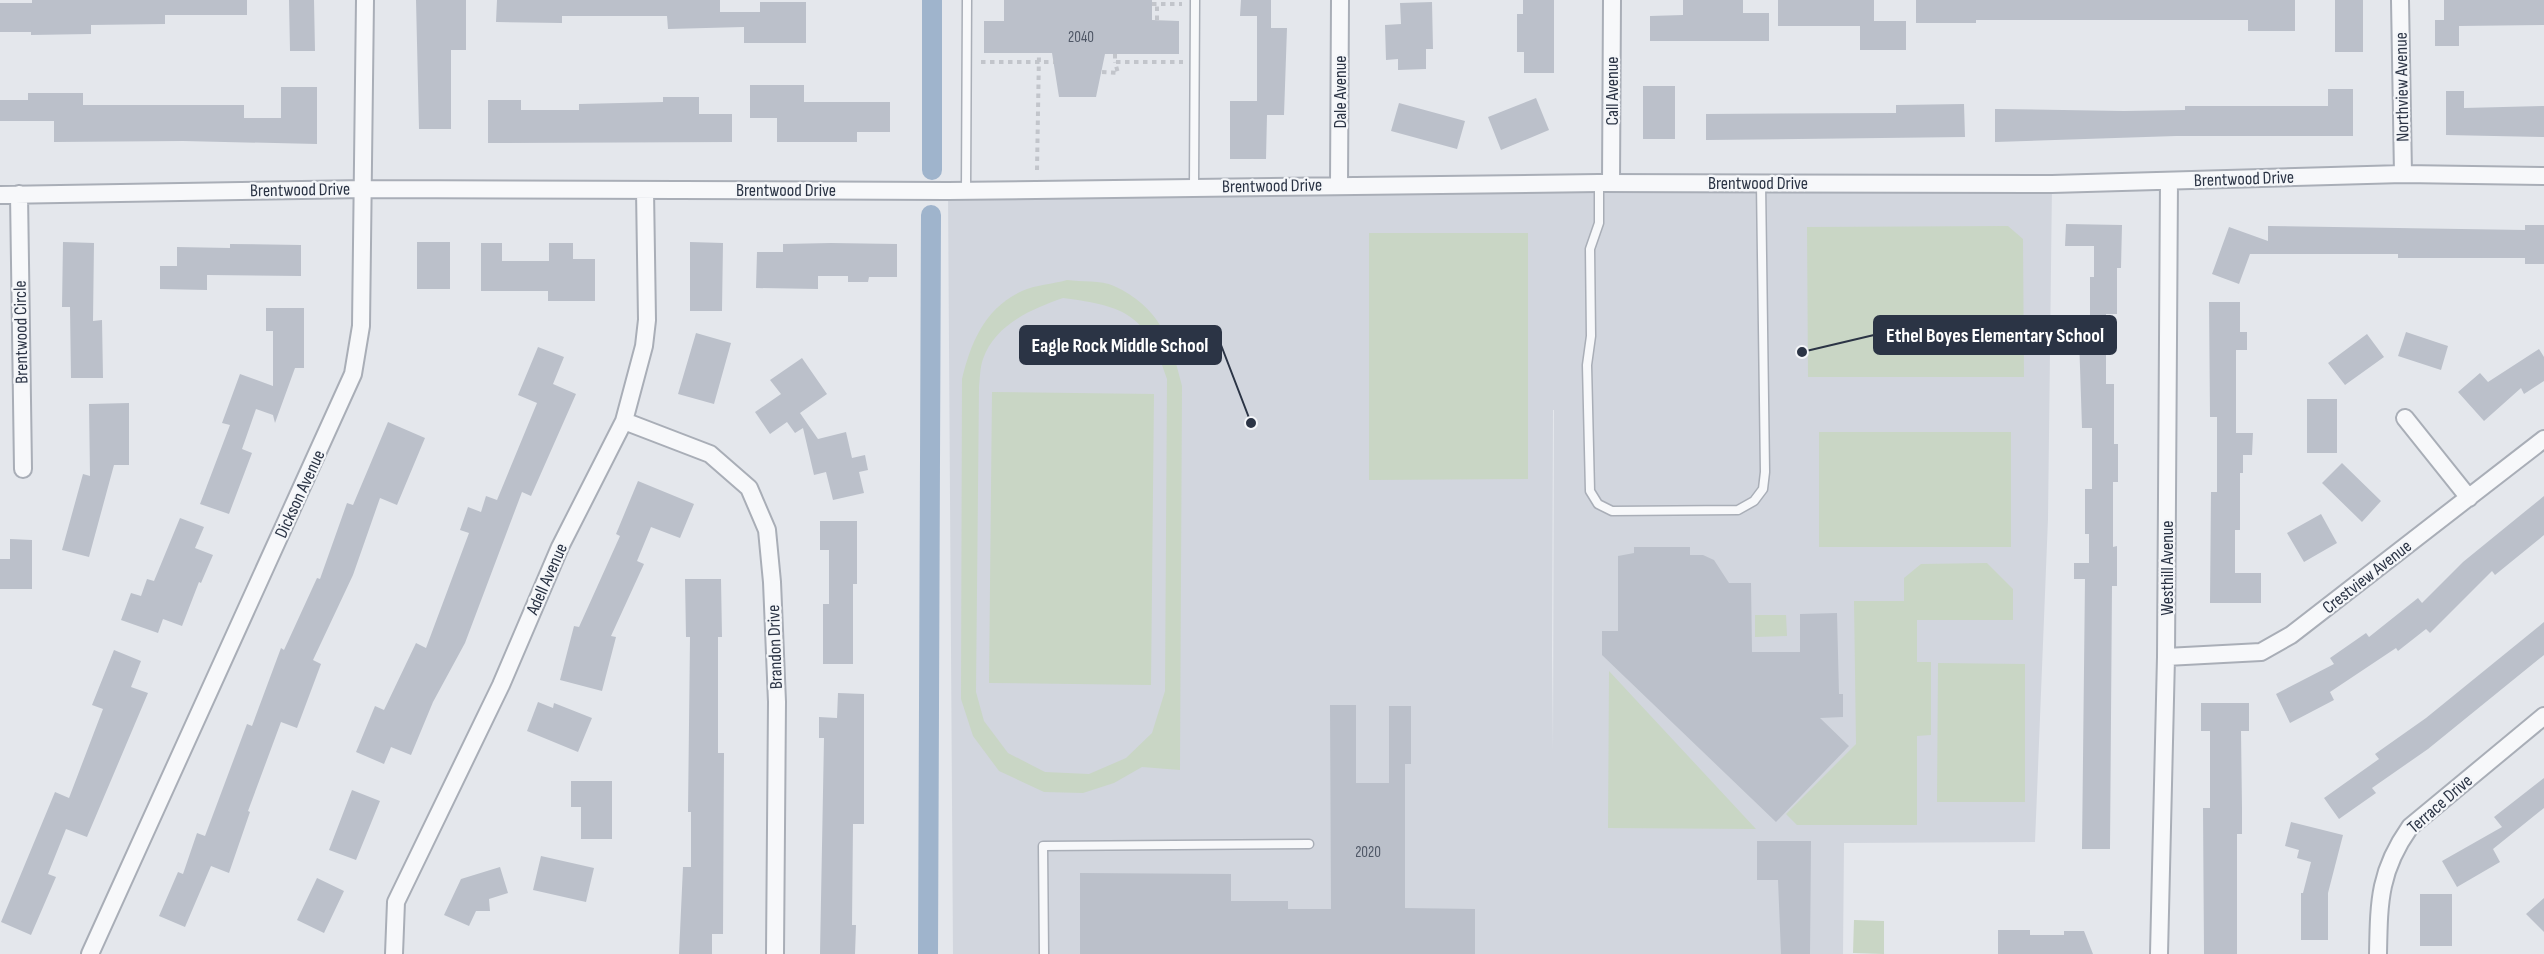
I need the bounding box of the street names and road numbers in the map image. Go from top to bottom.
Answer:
street label: Northview Avenue [2391,32,2413,142]
street label: Dale Avenue [1330,55,1351,129]
street label: Call Avenue [1602,57,1623,125]
street label: Brentwood Drive [2194,167,2294,191]
street label: Brentwood Drive [1708,173,1808,194]
street label: Brentwood Drive [1222,175,1322,197]
street label: Brentwood Drive [250,179,350,201]
street label: Brentwood Drive [736,180,836,201]
street label: Brentwood Circle [10,280,32,384]
street label: Dickson Avenue [271,447,329,541]
street label: Westhill Avenue [2157,520,2178,616]
street label: Crestview Avenue [2318,536,2416,618]
street label: Adell Avenue [522,540,572,619]
street label: Brandon Drive [763,604,787,690]
street label: Terrace Drive [2403,770,2477,838]

